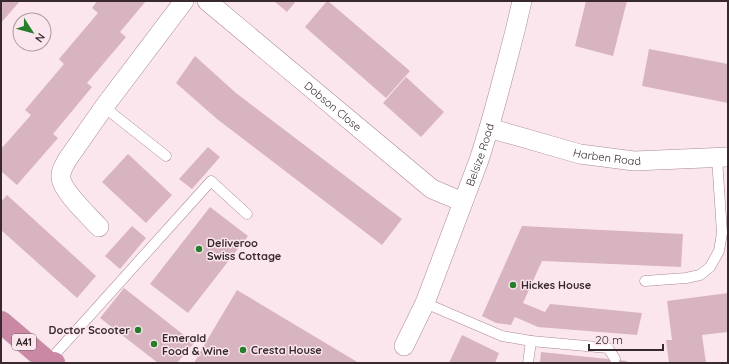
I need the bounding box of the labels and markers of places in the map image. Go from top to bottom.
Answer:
place label: Deliveroo Swiss Cottage [207,236,282,263]
marker: Deliveroo Swiss Cottage [194,244,204,254]
place label: Hickes House [521,278,592,292]
marker: Hickes House [508,280,518,290]
place label: Doctor Scooter [49,323,130,337]
marker: Doctor Scooter [133,325,143,335]
place label: Emerald Food & Wine [162,331,229,358]
marker: Emerald Food & Wine [149,339,159,349]
place label: Cresta House [251,343,322,357]
marker: Cresta House [238,345,248,355]

